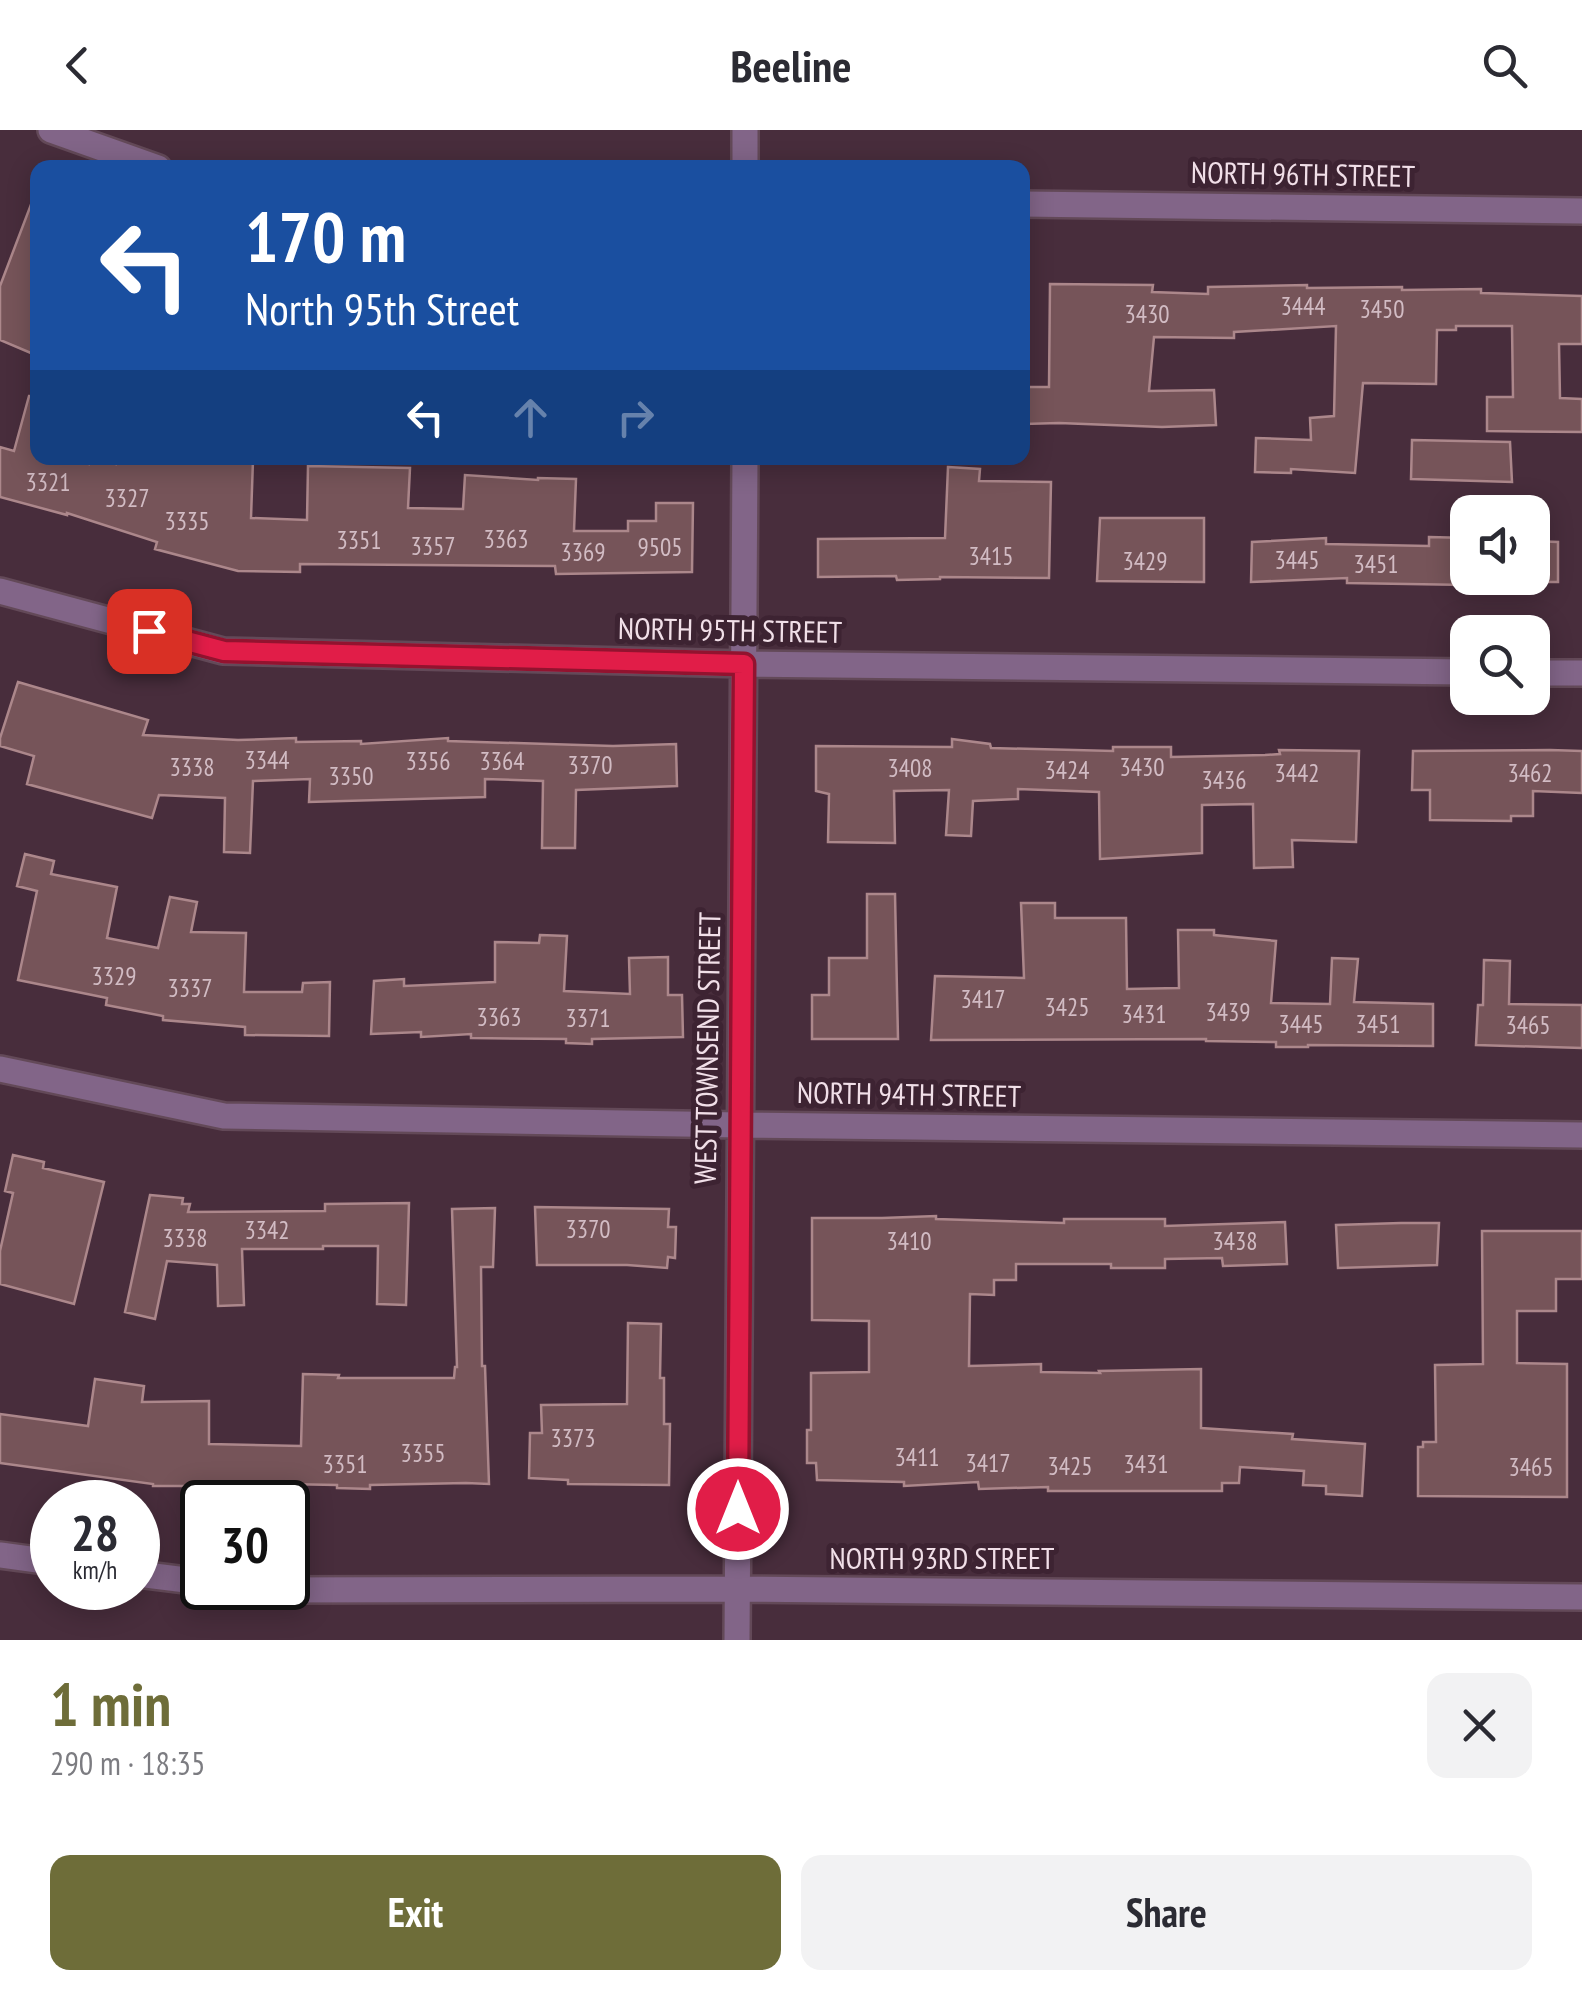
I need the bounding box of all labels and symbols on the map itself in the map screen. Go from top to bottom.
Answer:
street label: NORTH 96TH STREET [1191,152,1415,195]
house number: 3444 [1280,290,1326,322]
house number: 3450 [1359,293,1405,325]
house number: 3430 [1124,298,1170,330]
house number: 3321 [25,466,71,498]
house number: 3327 [104,482,150,514]
house number: 3335 [164,505,210,537]
house number: 3363 [483,523,529,555]
house number: 3351 [336,524,382,556]
house number: 3357 [410,530,456,562]
house number: 9505 [637,531,683,563]
house number: 3369 [560,536,606,568]
house number: 3415 [968,540,1014,572]
house number: 3445 [1274,544,1320,576]
house number: 3429 [1122,545,1168,577]
house number: 3451 [1353,548,1399,580]
pin [107,589,192,674]
street label: NORTH 95TH STREET [618,608,842,651]
house number: 3344 [244,744,290,776]
house number: 3356 [405,745,451,777]
house number: 3364 [479,745,525,777]
house number: 3370 [567,749,613,781]
house number: 3338 [169,751,215,783]
house number: 3430 [1119,751,1165,783]
house number: 3408 [887,752,933,784]
house number: 3424 [1044,754,1090,786]
house number: 3442 [1274,757,1320,789]
house number: 3462 [1507,757,1553,789]
house number: 3350 [328,760,374,792]
house number: 3436 [1201,764,1247,796]
street label: WEST TOWNSEND STREET [685,912,728,1184]
house number: 3329 [91,960,137,992]
house number: 3337 [167,972,213,1004]
house number: 3417 [960,983,1006,1015]
house number: 3425 [1044,991,1090,1023]
house number: 3439 [1205,996,1251,1028]
house number: 3431 [1121,998,1167,1030]
house number: 3363 [476,1001,522,1033]
house number: 3371 [565,1002,611,1034]
house number: 3445 [1278,1008,1324,1040]
house number: 3451 [1355,1008,1401,1040]
house number: 3465 [1505,1009,1551,1041]
street label: NORTH 94TH STREET [797,1072,1021,1115]
house number: 3370 [565,1213,611,1245]
house number: 3342 [244,1214,290,1246]
house number: 3338 [162,1222,208,1254]
house number: 3410 [886,1225,932,1257]
house number: 3438 [1212,1225,1258,1257]
house number: 3373 [550,1422,596,1454]
house number: 3355 [400,1437,446,1469]
house number: 3411 [894,1441,940,1473]
house number: 3417 [965,1447,1011,1479]
house number: 3351 [322,1448,368,1480]
house number: 3431 [1123,1448,1169,1480]
house number: 3425 [1047,1450,1093,1482]
house number: 3465 [1508,1451,1554,1483]
position arrow [686,1457,790,1561]
speed limit sign: 30 [180,1480,310,1610]
street label: NORTH 93RD STREET [830,1538,1054,1577]

